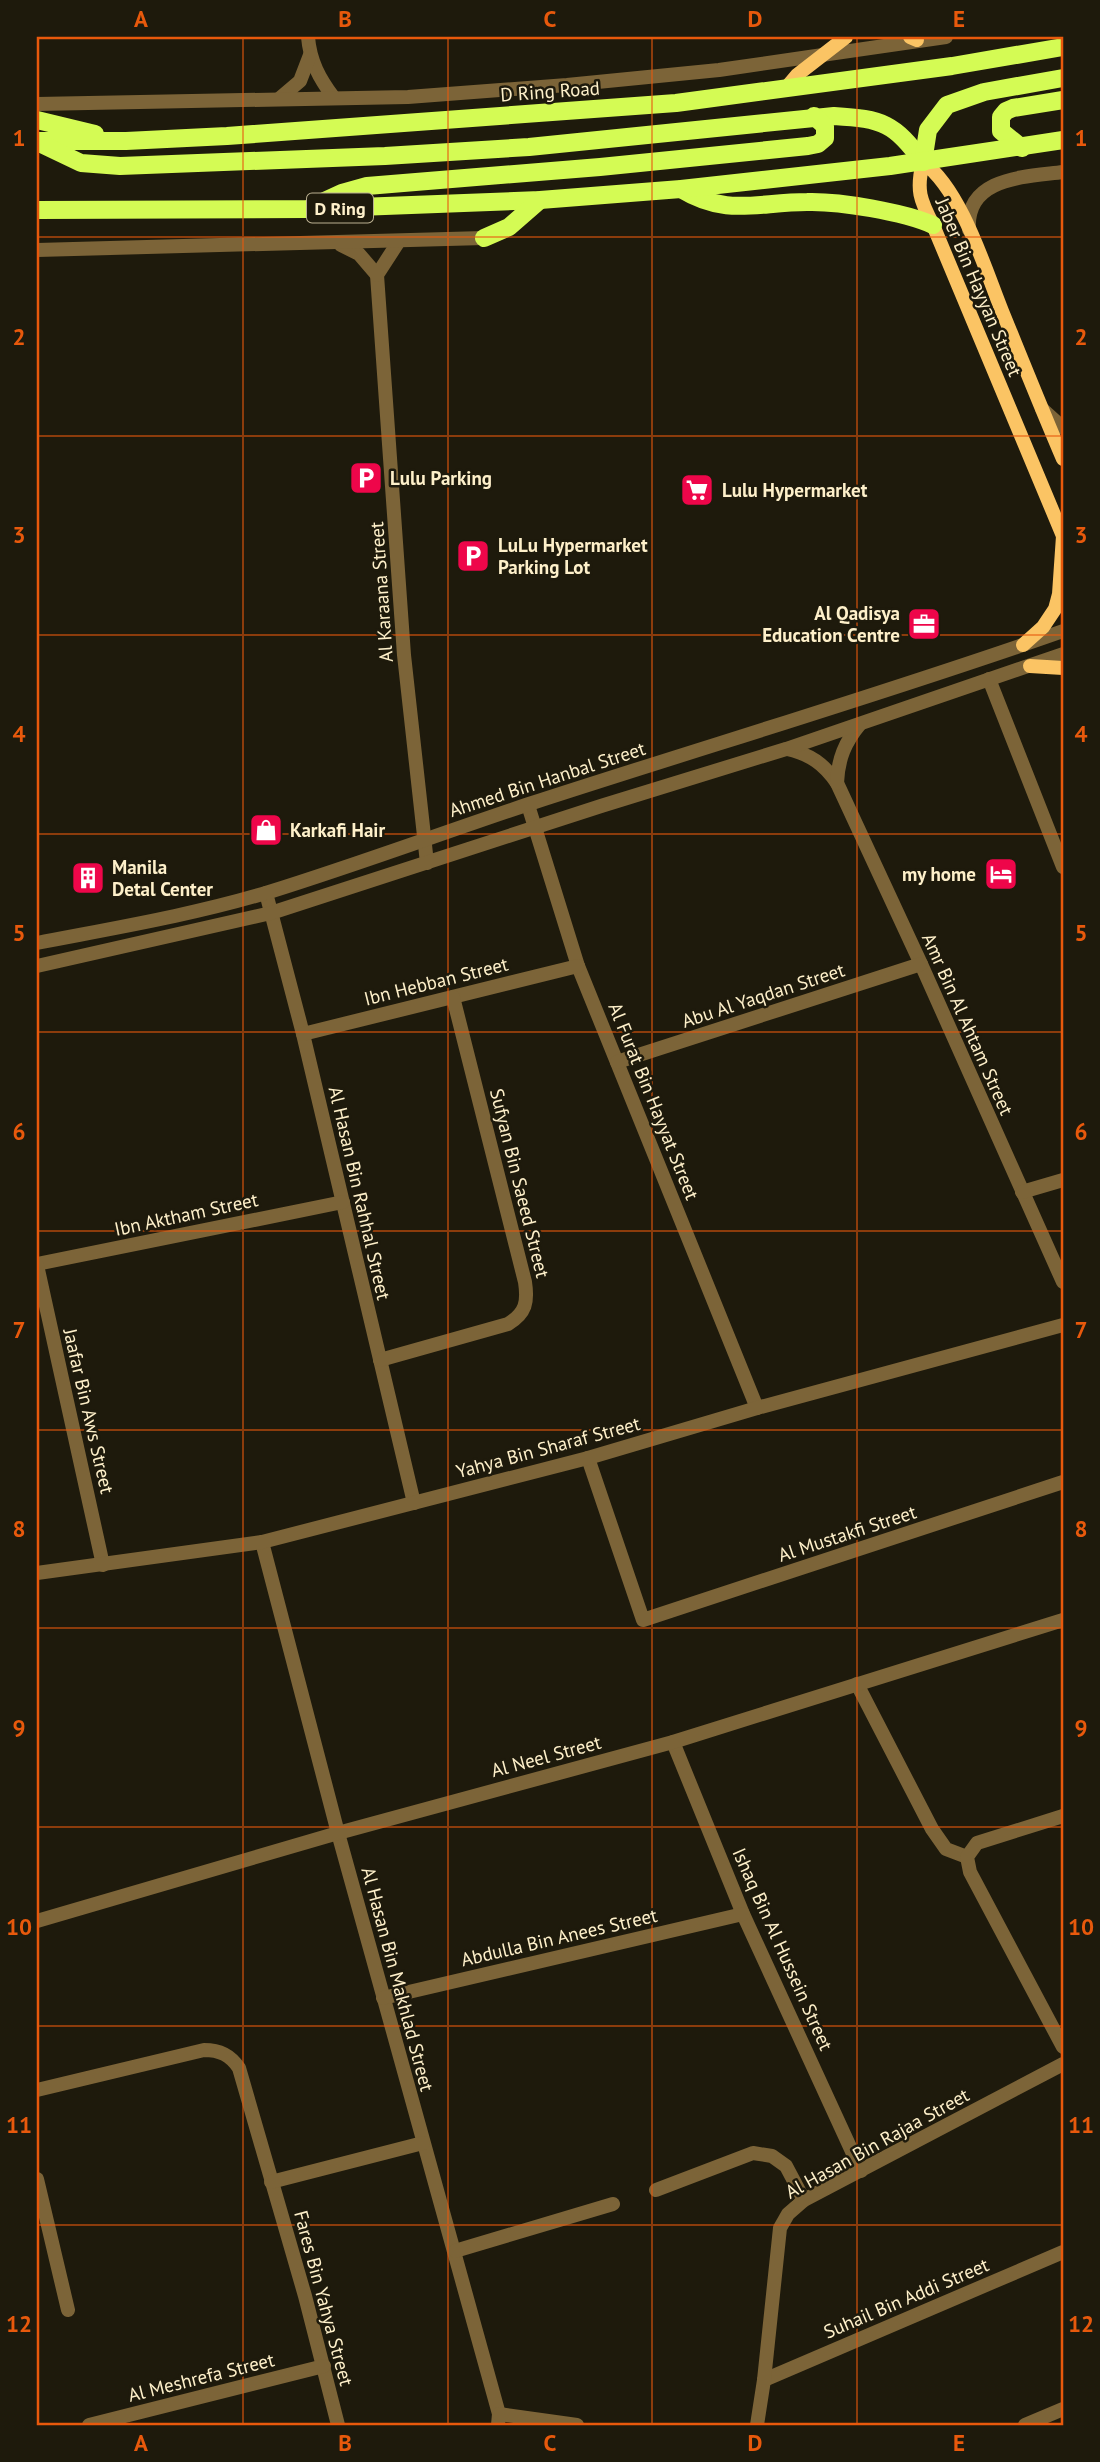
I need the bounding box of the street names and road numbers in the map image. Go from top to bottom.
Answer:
street label: D Ring Road [499,76,601,106]
street label: Jaber Bin Hayyan Street [930,193,1028,380]
road number: D Ring [307,194,373,223]
street label: Al Karaana Street [364,520,398,663]
street label: Ahmed Bin Hanbal Street [446,736,649,822]
street label: Amr Bin Al Ahtam Street [917,929,1019,1119]
street label: Ibn Hebban Street [361,951,511,1011]
street label: Abu Al Yaqdan Street [679,957,848,1033]
street label: Al Furat Bin Hayyat Street [603,999,705,1204]
street label: Al Hasan Bin Rahhal Street [324,1084,396,1303]
street label: Sufyan Bin Saeed Street [485,1086,555,1281]
street label: Ibn Aktham Street [112,1187,261,1241]
street label: Jaafar Bin Aws Street [58,1325,120,1496]
street label: Yahya Bin Sharaf Street [453,1411,643,1483]
street label: Al Mustakfi Street [775,1499,920,1567]
street label: Al Neel Street [488,1730,604,1782]
street label: Ishaq Bin Al Hussein Street [727,1844,839,2054]
street label: Al Hasan Bin Makhlad Street [356,1864,440,2094]
street label: Abdulla Bin Anees Street [459,1903,660,1971]
street label: Al Hasan Bin Rajaa Street [781,2082,974,2204]
street label: Fares Bin Yahya Street [289,2208,359,2389]
street label: Suhail Bin Addi Street [820,2252,993,2344]
street label: Al Meshrefa Street [125,2347,277,2407]

